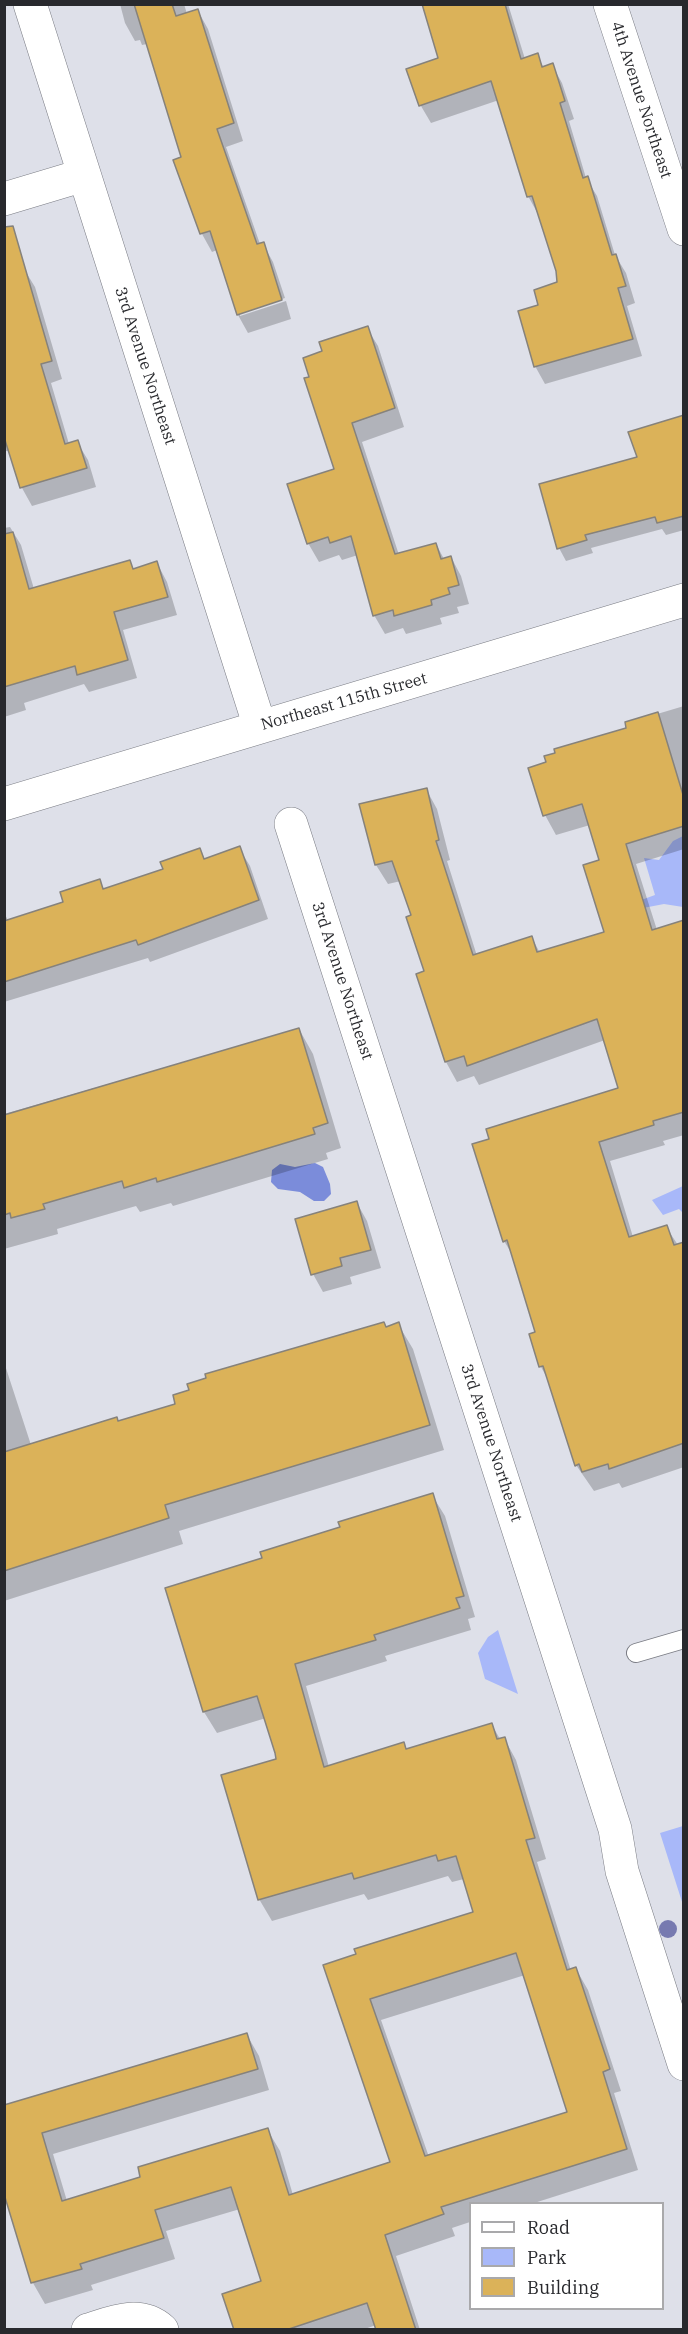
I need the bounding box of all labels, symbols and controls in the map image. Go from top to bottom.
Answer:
street label: 4th Avenue Northeast [607,19,675,181]
street label: 3rd Avenue Northeast [110,284,180,448]
street label: Northeast 115th Street [259,669,429,735]
street label: 3rd Avenue Northeast [307,899,377,1063]
street label: 3rd Avenue Northeast [456,1361,526,1525]
legend [469,2202,664,2310]
text: Road [527,2216,570,2239]
text: Park [527,2246,566,2269]
text: Building [527,2276,599,2299]

